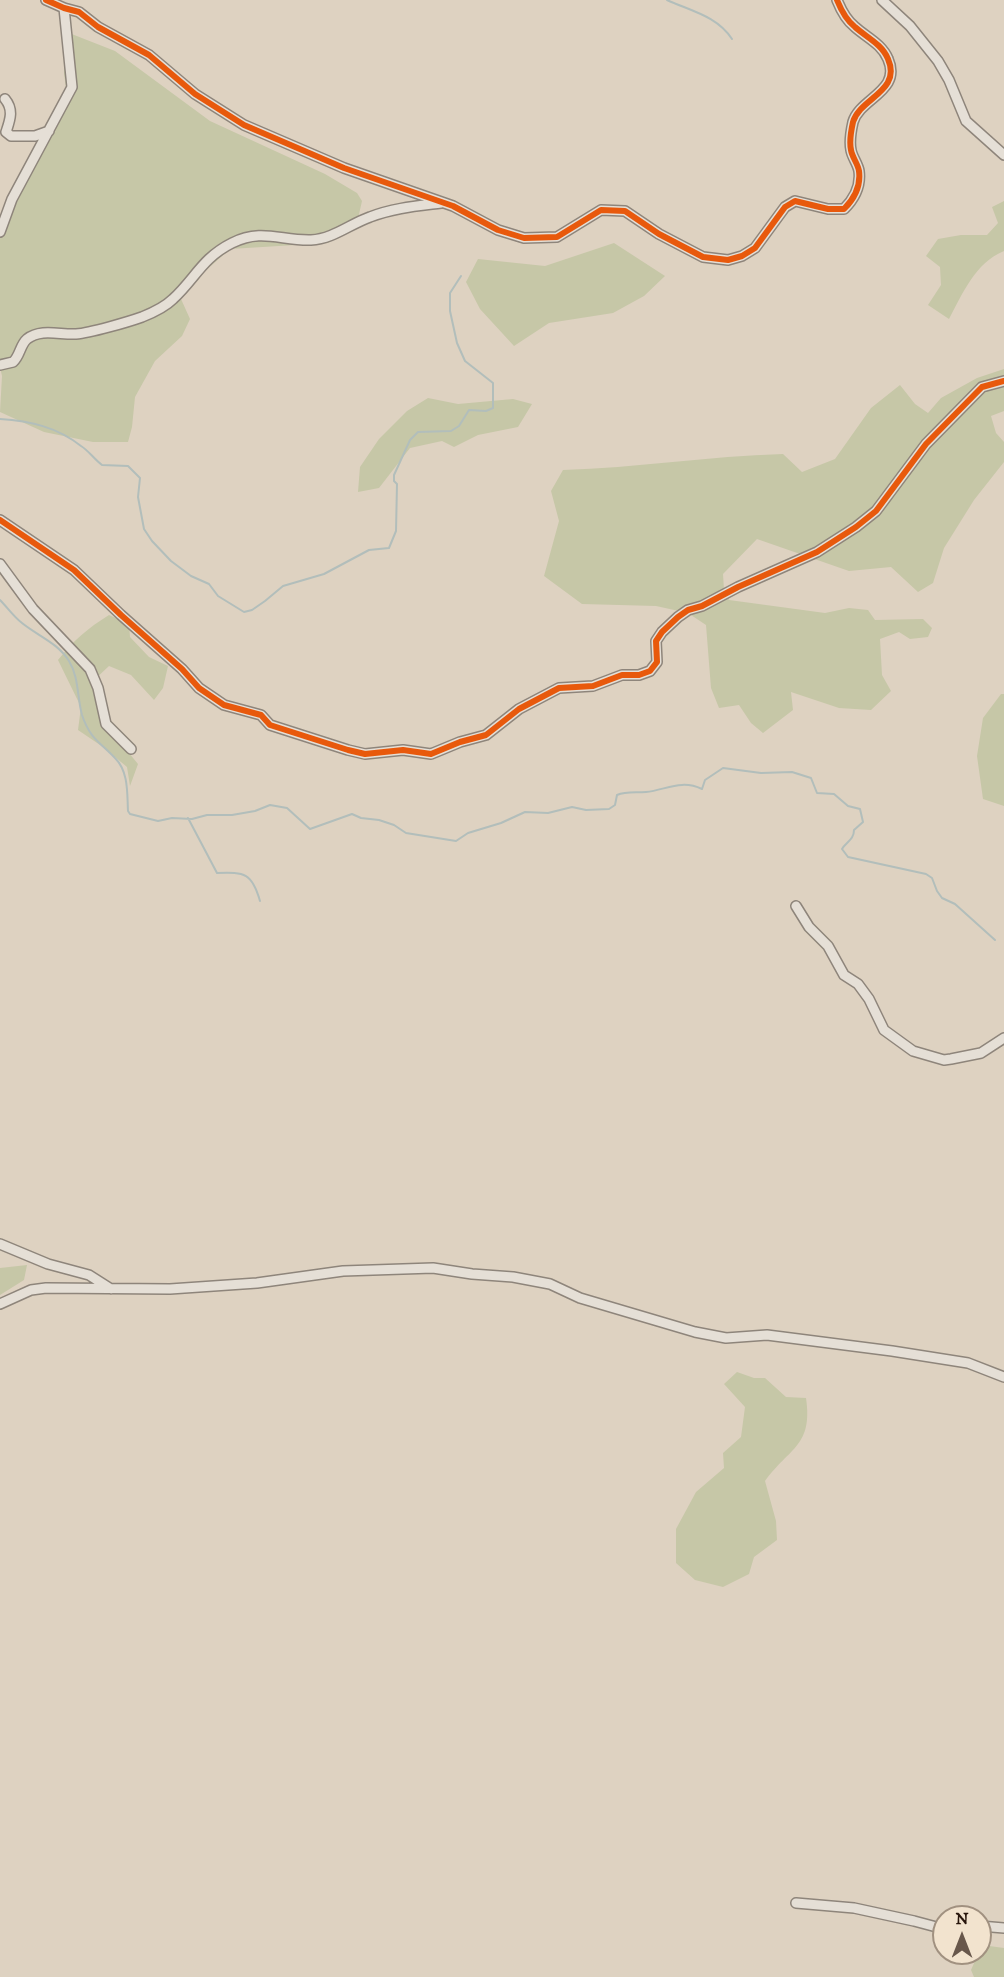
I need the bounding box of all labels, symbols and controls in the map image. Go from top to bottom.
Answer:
north arrow [932,1905,992,1965]
text: N [955,1909,969,1929]

